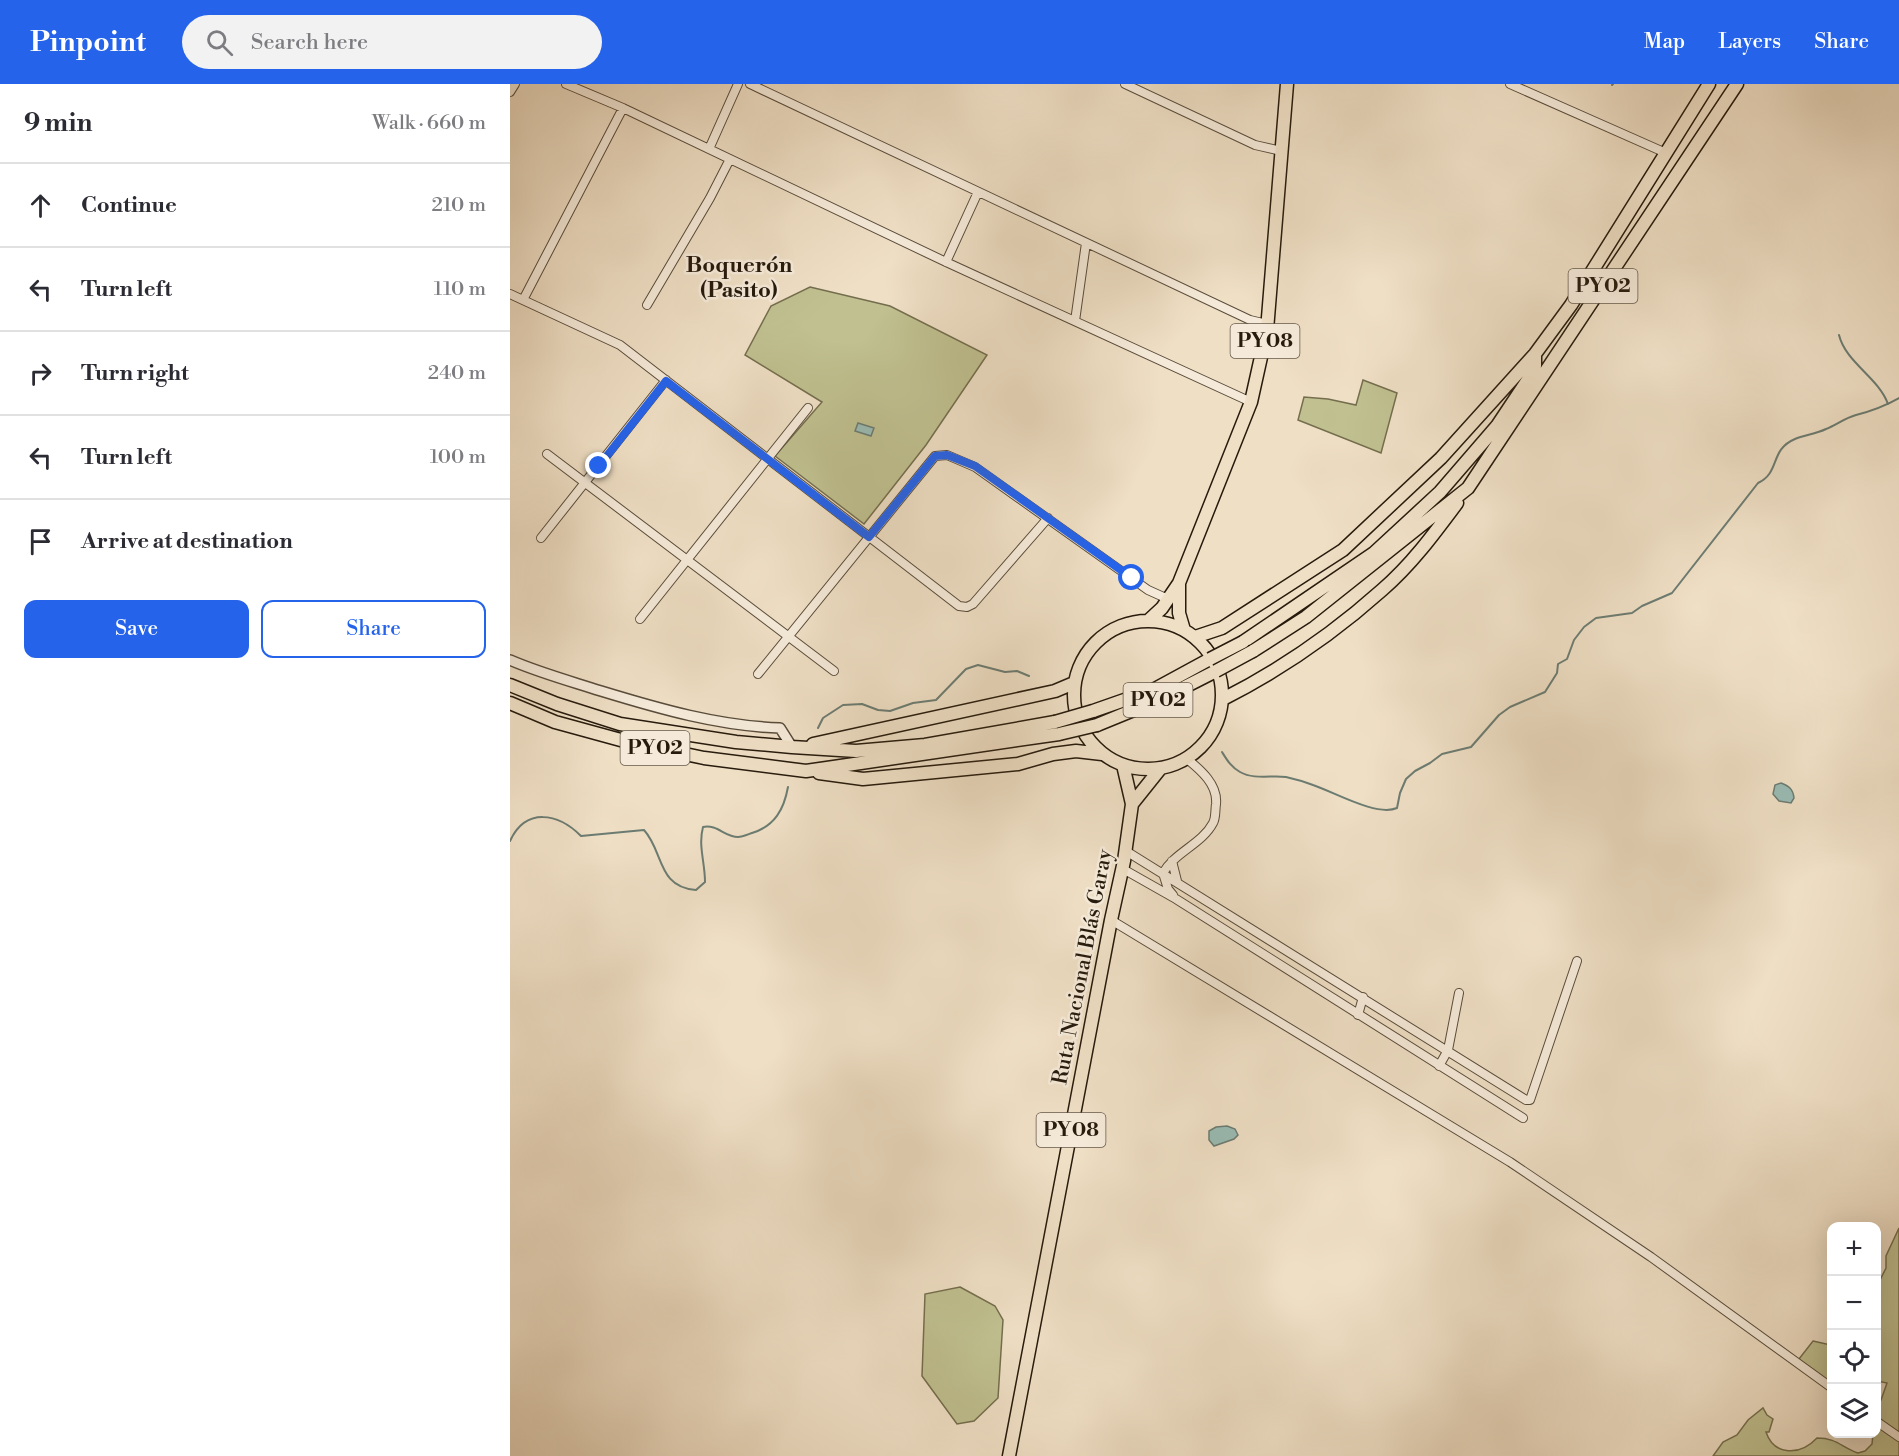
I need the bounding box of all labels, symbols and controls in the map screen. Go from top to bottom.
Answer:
search box [182,15,602,69]
text: Pinpoint [30,25,146,60]
icon: search [203,26,236,59]
text: Search here [251,29,368,56]
text: Map [1644,29,1685,55]
text: Layers [1718,29,1781,55]
text: Share [1814,29,1869,55]
text: 9 min [24,107,92,139]
text: Walk · 660 m [372,111,486,136]
icon: ahead [24,189,57,222]
text: Continue [81,192,177,219]
text: 210 m [431,193,486,218]
district label: Boquerón (Pasito) [686,252,793,304]
road number: PY02 [1568,269,1638,303]
icon: left [24,273,57,306]
text: Turn left [81,276,172,303]
text: 110 m [434,277,486,302]
road number: PY08 [1230,324,1299,358]
icon: right [24,357,57,390]
text: Turn right [81,360,189,387]
text: 240 m [428,361,486,386]
icon: left [24,441,57,474]
text: Turn left [81,444,172,471]
text: 100 m [430,445,486,470]
route end [585,452,611,478]
icon: arrive [24,525,57,558]
text: Arrive at destination [81,528,293,555]
route start [1118,564,1144,590]
button: Save [24,600,249,658]
button: Share [261,600,486,658]
road number: PY02 [1124,683,1192,717]
road number: PY02 [620,731,690,765]
street label: Ruta Nacional Blás Garay [1047,846,1119,1087]
road number: PY08 [1036,1113,1106,1147]
map controls [1827,1222,1881,1438]
button: + [1827,1222,1881,1276]
button: − [1827,1276,1881,1330]
button: locate [1827,1330,1881,1384]
button: layers [1827,1384,1881,1438]

